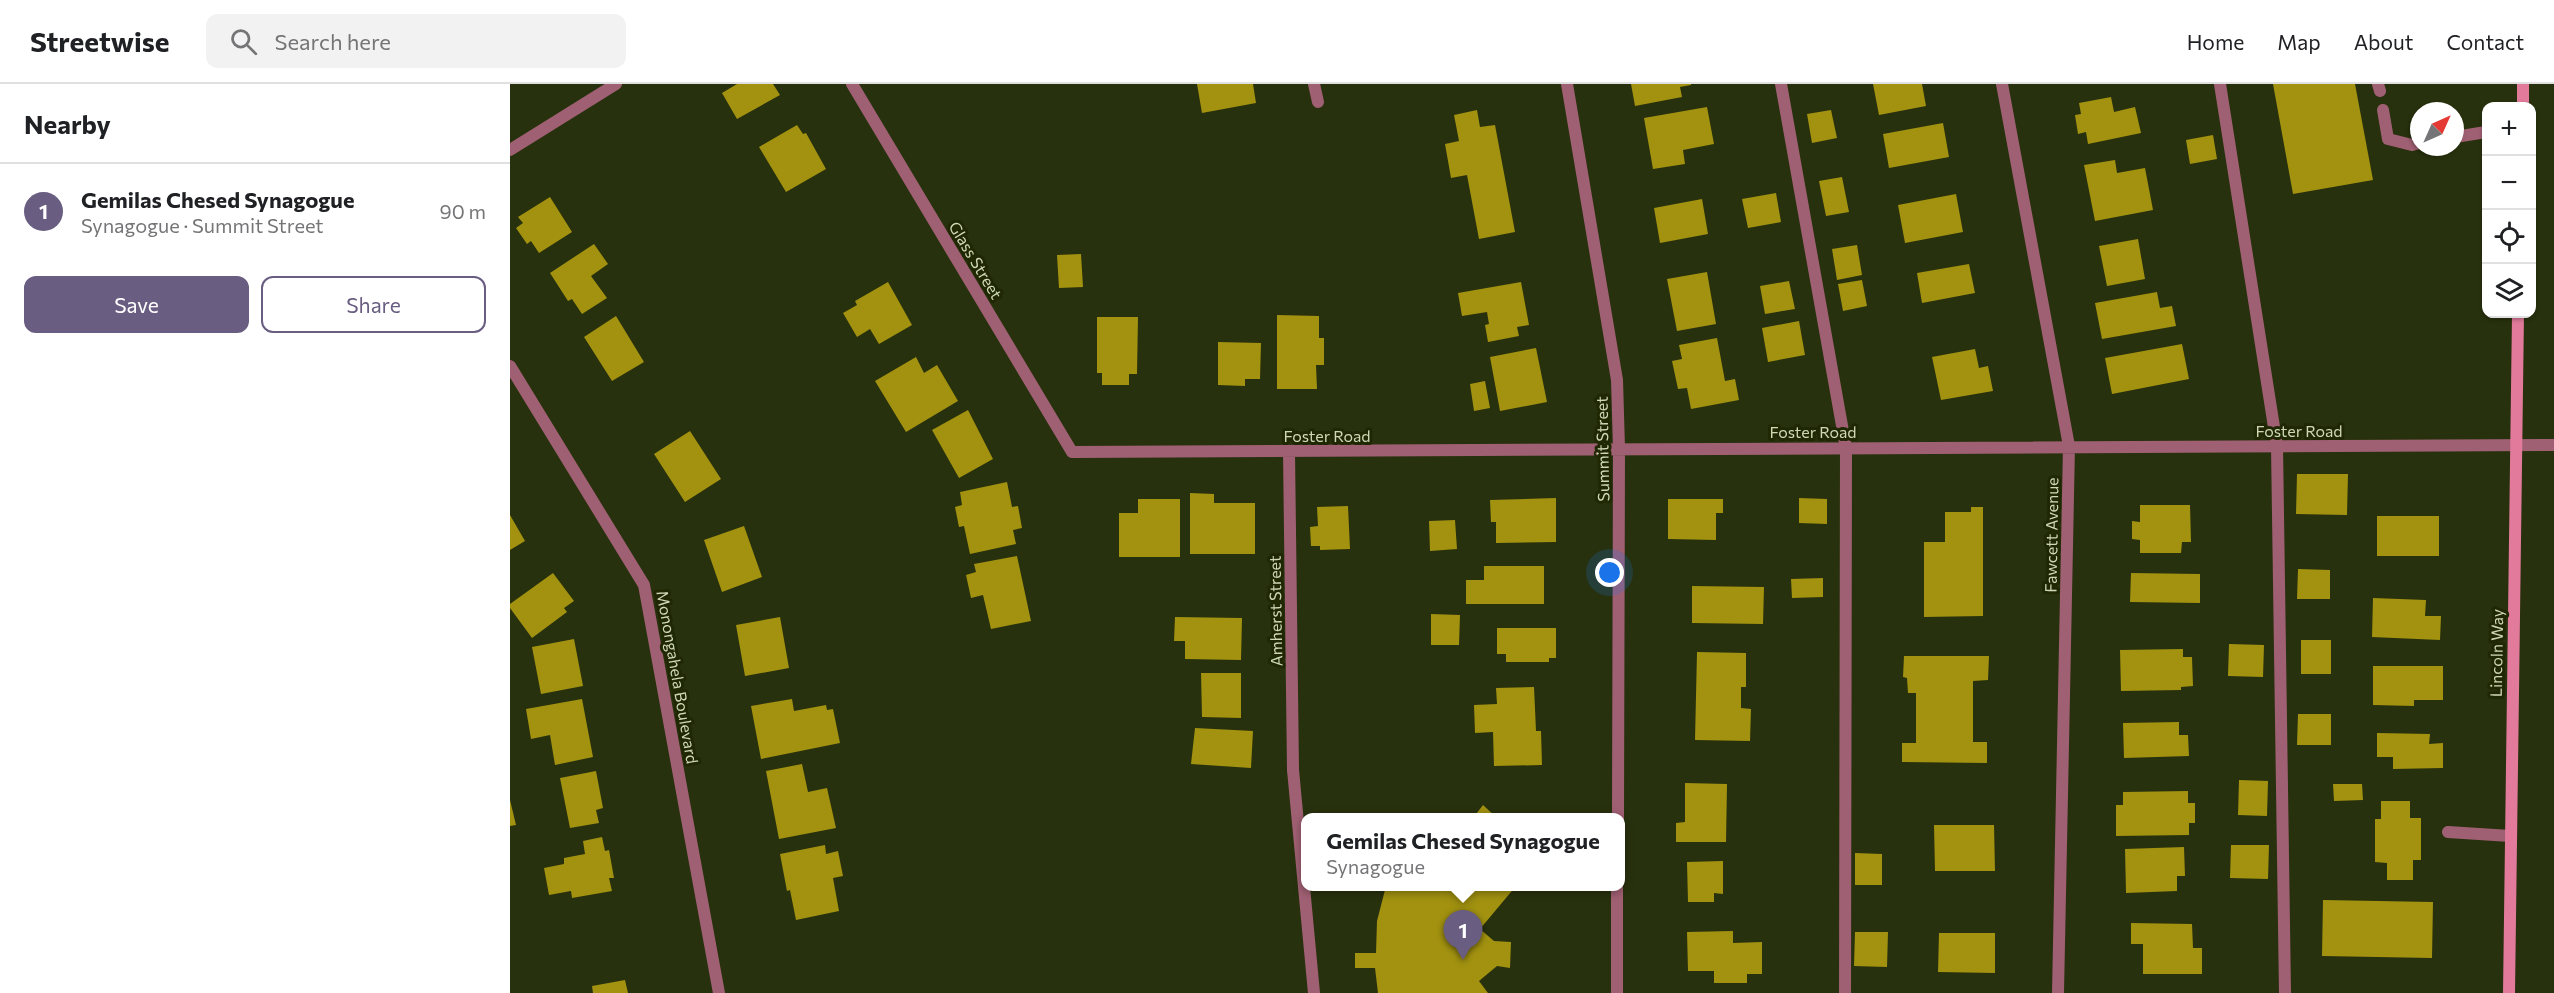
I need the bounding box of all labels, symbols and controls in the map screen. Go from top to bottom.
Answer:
search box [206,14,626,68]
text: Streetwise [30,24,170,58]
icon: search [227,25,260,58]
text: Search here [275,28,391,55]
text: Home [2187,29,2244,54]
text: Map [2277,29,2321,54]
text: About [2354,29,2413,54]
text: Contact [2446,29,2524,54]
north arrow [2410,102,2464,156]
map controls [2482,102,2536,318]
button: + [2482,102,2536,156]
text: Nearby [24,108,111,139]
button: − [2482,156,2536,210]
text: Gemilas Chesed Synagogue [81,186,355,213]
text: 1 [39,199,48,223]
text: 90 m [440,199,486,223]
button: locate [2482,210,2536,264]
text: Synagogue · Summit Street [81,213,324,237]
street label: Glass Street [945,218,1007,303]
button: layers [2482,264,2536,318]
button: Save [24,276,249,333]
button: Share [261,276,486,333]
street label: Summit Street [1592,396,1612,502]
street label: Foster Road [2255,421,2343,440]
street label: Foster Road [1769,422,1857,441]
street label: Foster Road [1283,426,1371,445]
street label: Fawcett Avenue [2040,477,2062,593]
street label: Amherst Street [1265,555,1285,667]
your location [1595,558,1624,587]
street label: Monongahela Boulevard [653,589,703,765]
street label: Lincoln Way [2486,609,2506,697]
popup [1301,813,1625,891]
text: Gemilas Chesed Synagogue [1326,827,1600,854]
text: Synagogue [1326,854,1425,878]
pin: 1 [1444,910,1482,960]

